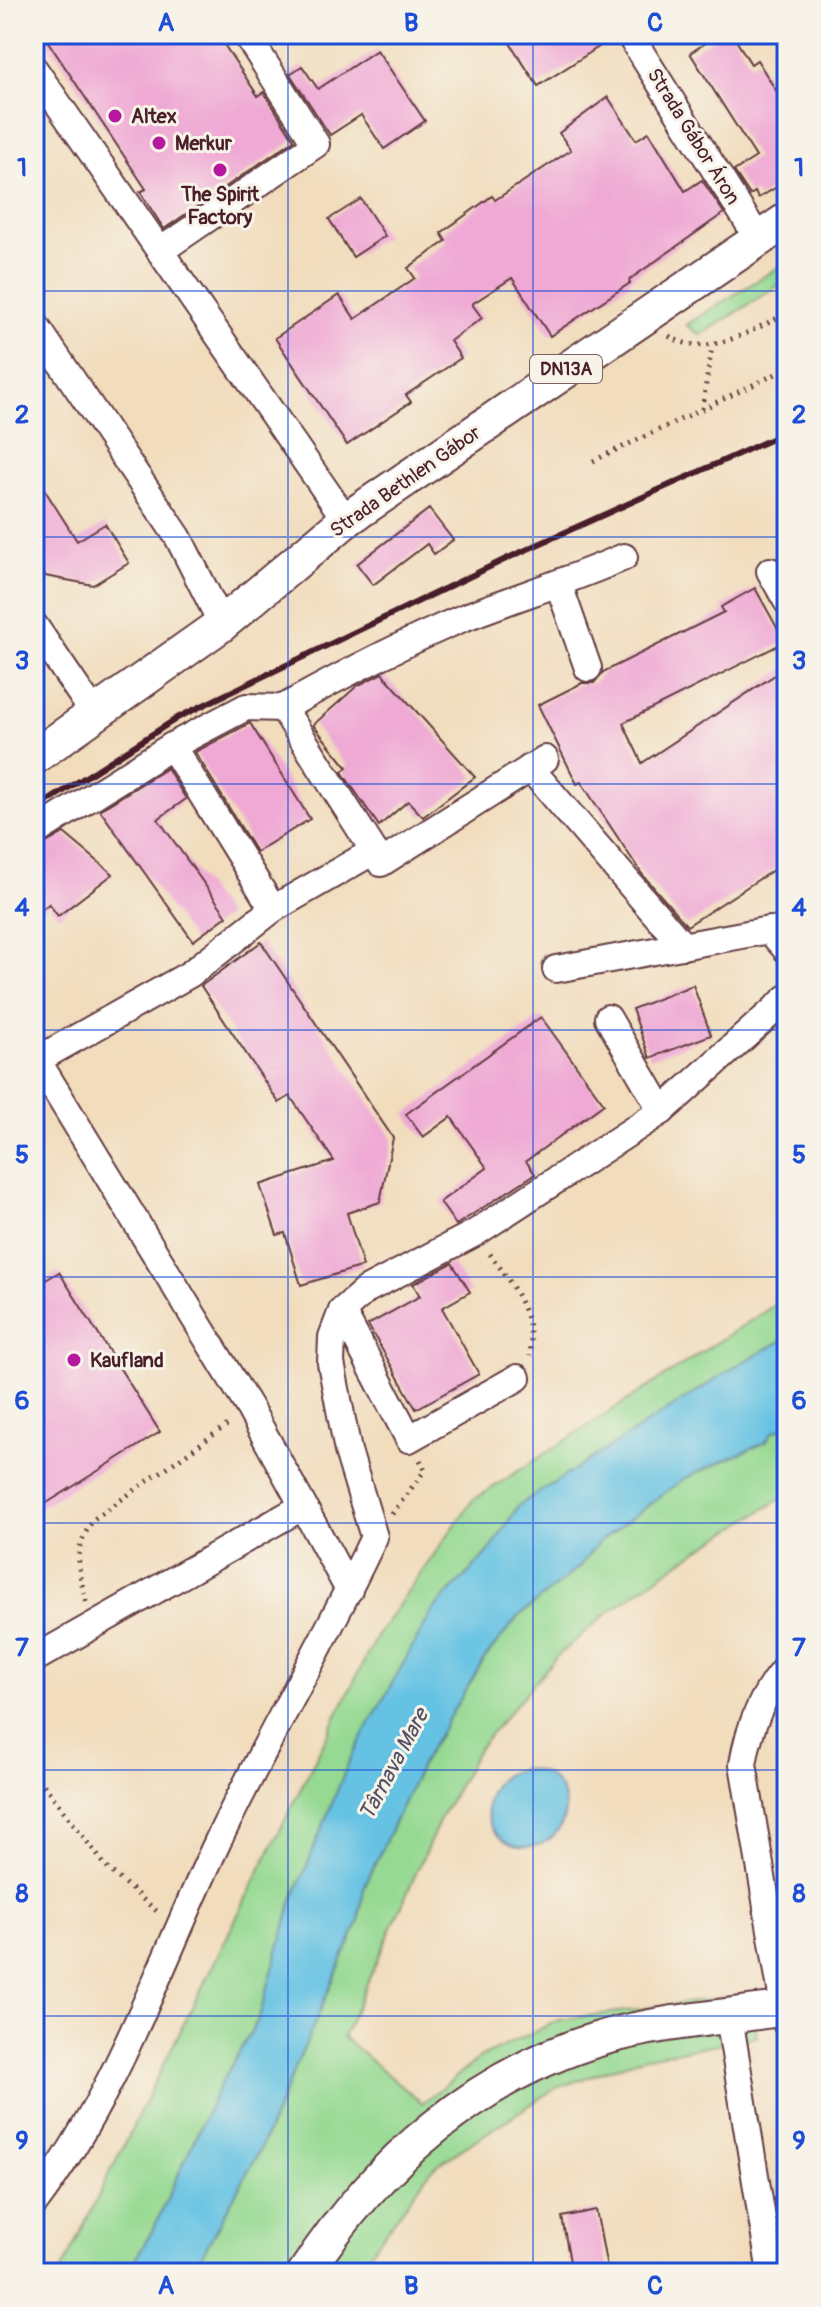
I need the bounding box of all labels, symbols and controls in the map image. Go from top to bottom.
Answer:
text: A [158,7,175,39]
text: B [404,7,418,39]
text: C [647,7,663,39]
street label: Strada Gábor Áron [642,63,746,209]
place label: Altex [131,104,177,129]
marker: Altex [106,107,124,125]
place label: Merkur [175,131,233,156]
marker: Merkur [150,134,168,152]
text: 1 [17,152,27,184]
text: 1 [794,152,804,184]
marker: The Spirit Factory [211,161,229,179]
place label: The Spirit Factory [180,182,260,230]
road number: DN13A [530,355,602,383]
text: 2 [15,399,29,431]
text: 2 [792,399,806,431]
street label: Strada Bethlen Gábor [325,420,486,543]
text: 3 [15,645,29,677]
text: 3 [792,645,806,677]
text: 4 [14,892,30,924]
text: 4 [791,892,807,924]
text: 5 [15,1139,29,1171]
text: 5 [792,1139,806,1171]
place label: Kaufland [90,1348,164,1373]
marker: Kaufland [65,1351,83,1369]
text: 6 [14,1385,30,1417]
text: 6 [791,1385,807,1417]
text: 7 [15,1632,29,1664]
text: 7 [792,1632,806,1664]
water label: Târnava Mare [353,1702,436,1825]
text: 8 [15,1878,29,1910]
text: 8 [792,1878,806,1910]
text: 9 [15,2125,29,2157]
text: 9 [792,2125,806,2157]
text: A [158,2270,175,2302]
text: B [404,2270,418,2302]
text: C [647,2270,663,2302]

